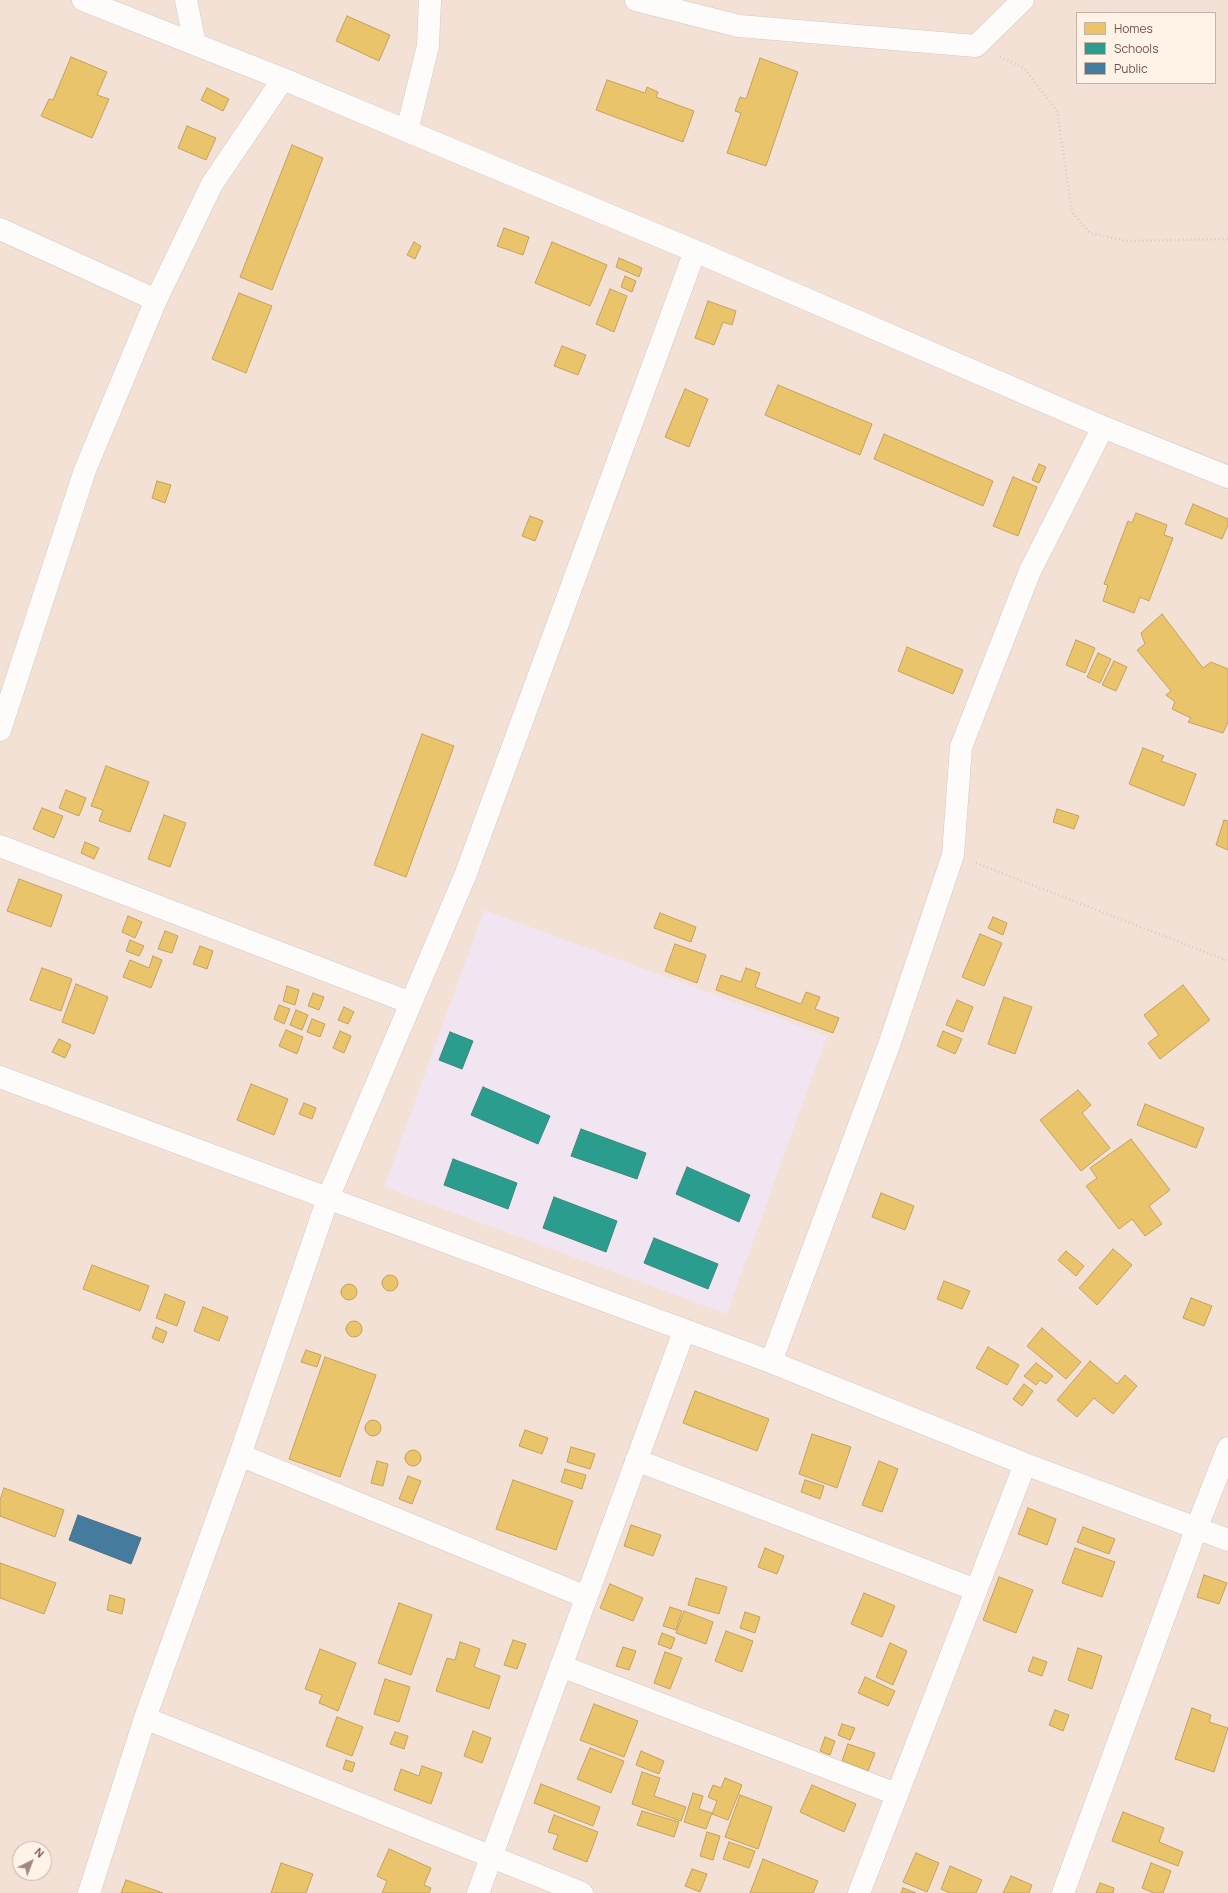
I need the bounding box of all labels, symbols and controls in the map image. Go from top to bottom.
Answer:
legend [1076,12,1216,84]
text: Homes [1114,20,1153,37]
text: Schools [1114,40,1158,57]
text: Public [1114,60,1148,77]
north arrow [12,1841,52,1881]
text: N [32,1844,48,1861]

